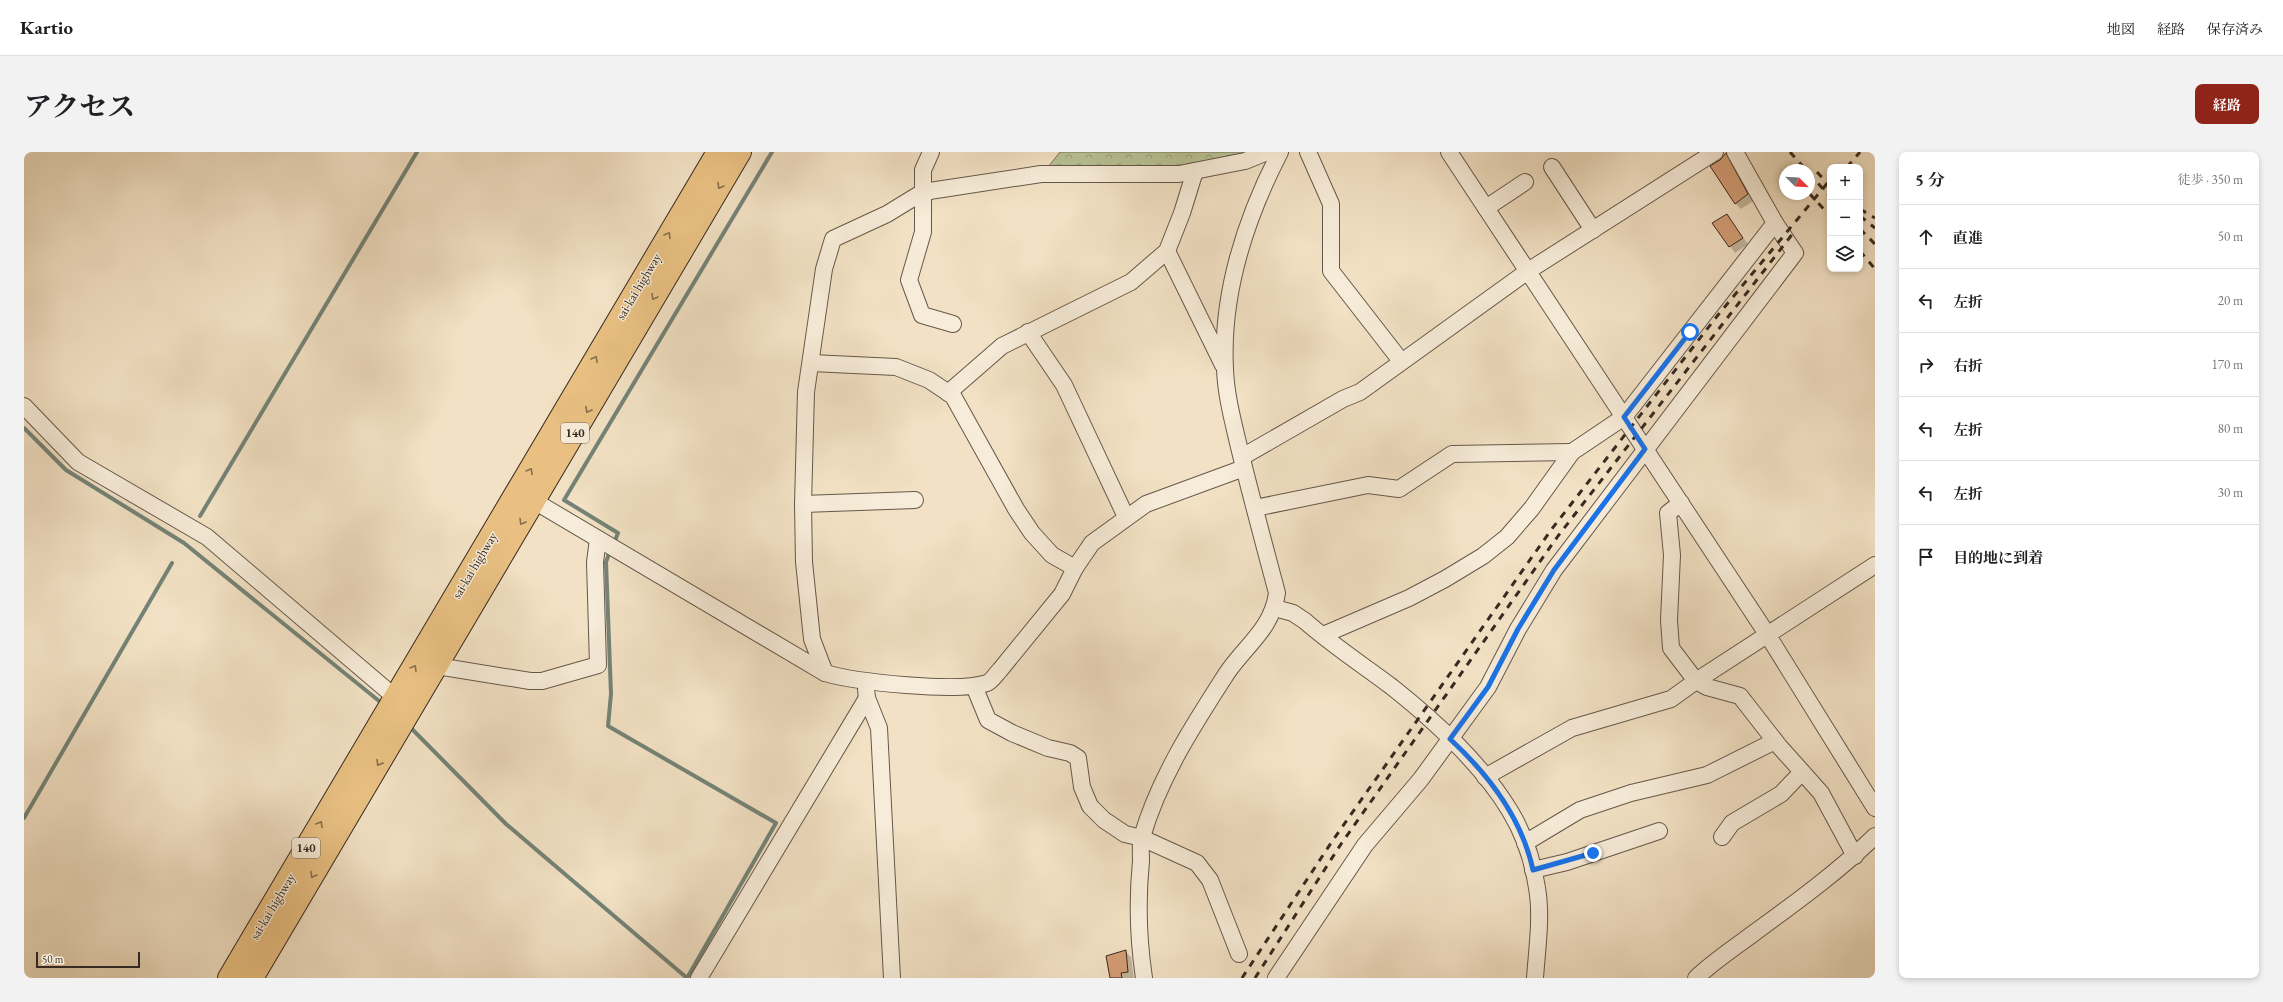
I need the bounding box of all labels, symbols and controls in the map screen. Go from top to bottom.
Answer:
text: Kartio [20,15,73,40]
text: 地図 [2107,20,2135,38]
text: 経路 [2157,20,2185,38]
text: 保存済み [2207,20,2263,38]
button: 経路 [2195,84,2259,124]
text: アクセス [24,88,135,124]
north arrow [1779,164,1815,200]
map controls [1827,164,1863,272]
button: + [1827,164,1863,200]
text: 5 分 [1915,169,1945,191]
text: 徒歩 · 350 m [2178,171,2243,188]
one-way arrow [718,182,725,189]
button: − [1827,200,1863,236]
icon: ahead [1915,226,1937,248]
text: 直進 [1953,228,1983,247]
text: 50 m [2218,228,2243,245]
one-way arrow [664,232,671,239]
button: layers [1827,236,1863,272]
street label: sai-kai highway [612,250,665,323]
icon: left [1915,290,1937,312]
text: 左折 [1953,292,1983,311]
text: 20 m [2218,292,2243,309]
one-way arrow [651,293,658,300]
route start [1681,323,1699,341]
icon: right [1915,354,1937,376]
one-way arrow [591,356,598,363]
text: 右折 [1953,356,1983,375]
text: 170 m [2212,356,2243,373]
one-way arrow [586,406,593,413]
icon: left [1915,418,1937,440]
text: 左折 [1953,420,1983,439]
text: 80 m [2218,420,2243,437]
road number: 140 [561,423,589,443]
one-way arrow [525,468,532,475]
icon: left [1915,482,1937,504]
text: 左折 [1953,484,1983,503]
text: 30 m [2218,484,2243,501]
one-way arrow [520,518,527,525]
street label: sai-kai highway [448,529,501,602]
icon: arrive [1915,546,1937,568]
text: 目的地に到着 [1953,548,2043,567]
one-way arrow [409,664,416,672]
one-way arrow [376,759,383,766]
one-way arrow [316,821,323,828]
road number: 140 [292,838,320,858]
route end [1584,844,1602,862]
street label: sai-kai highway [246,870,299,943]
one-way arrow [310,871,317,878]
scale bar [36,950,140,969]
text: 50 m [42,952,63,966]

